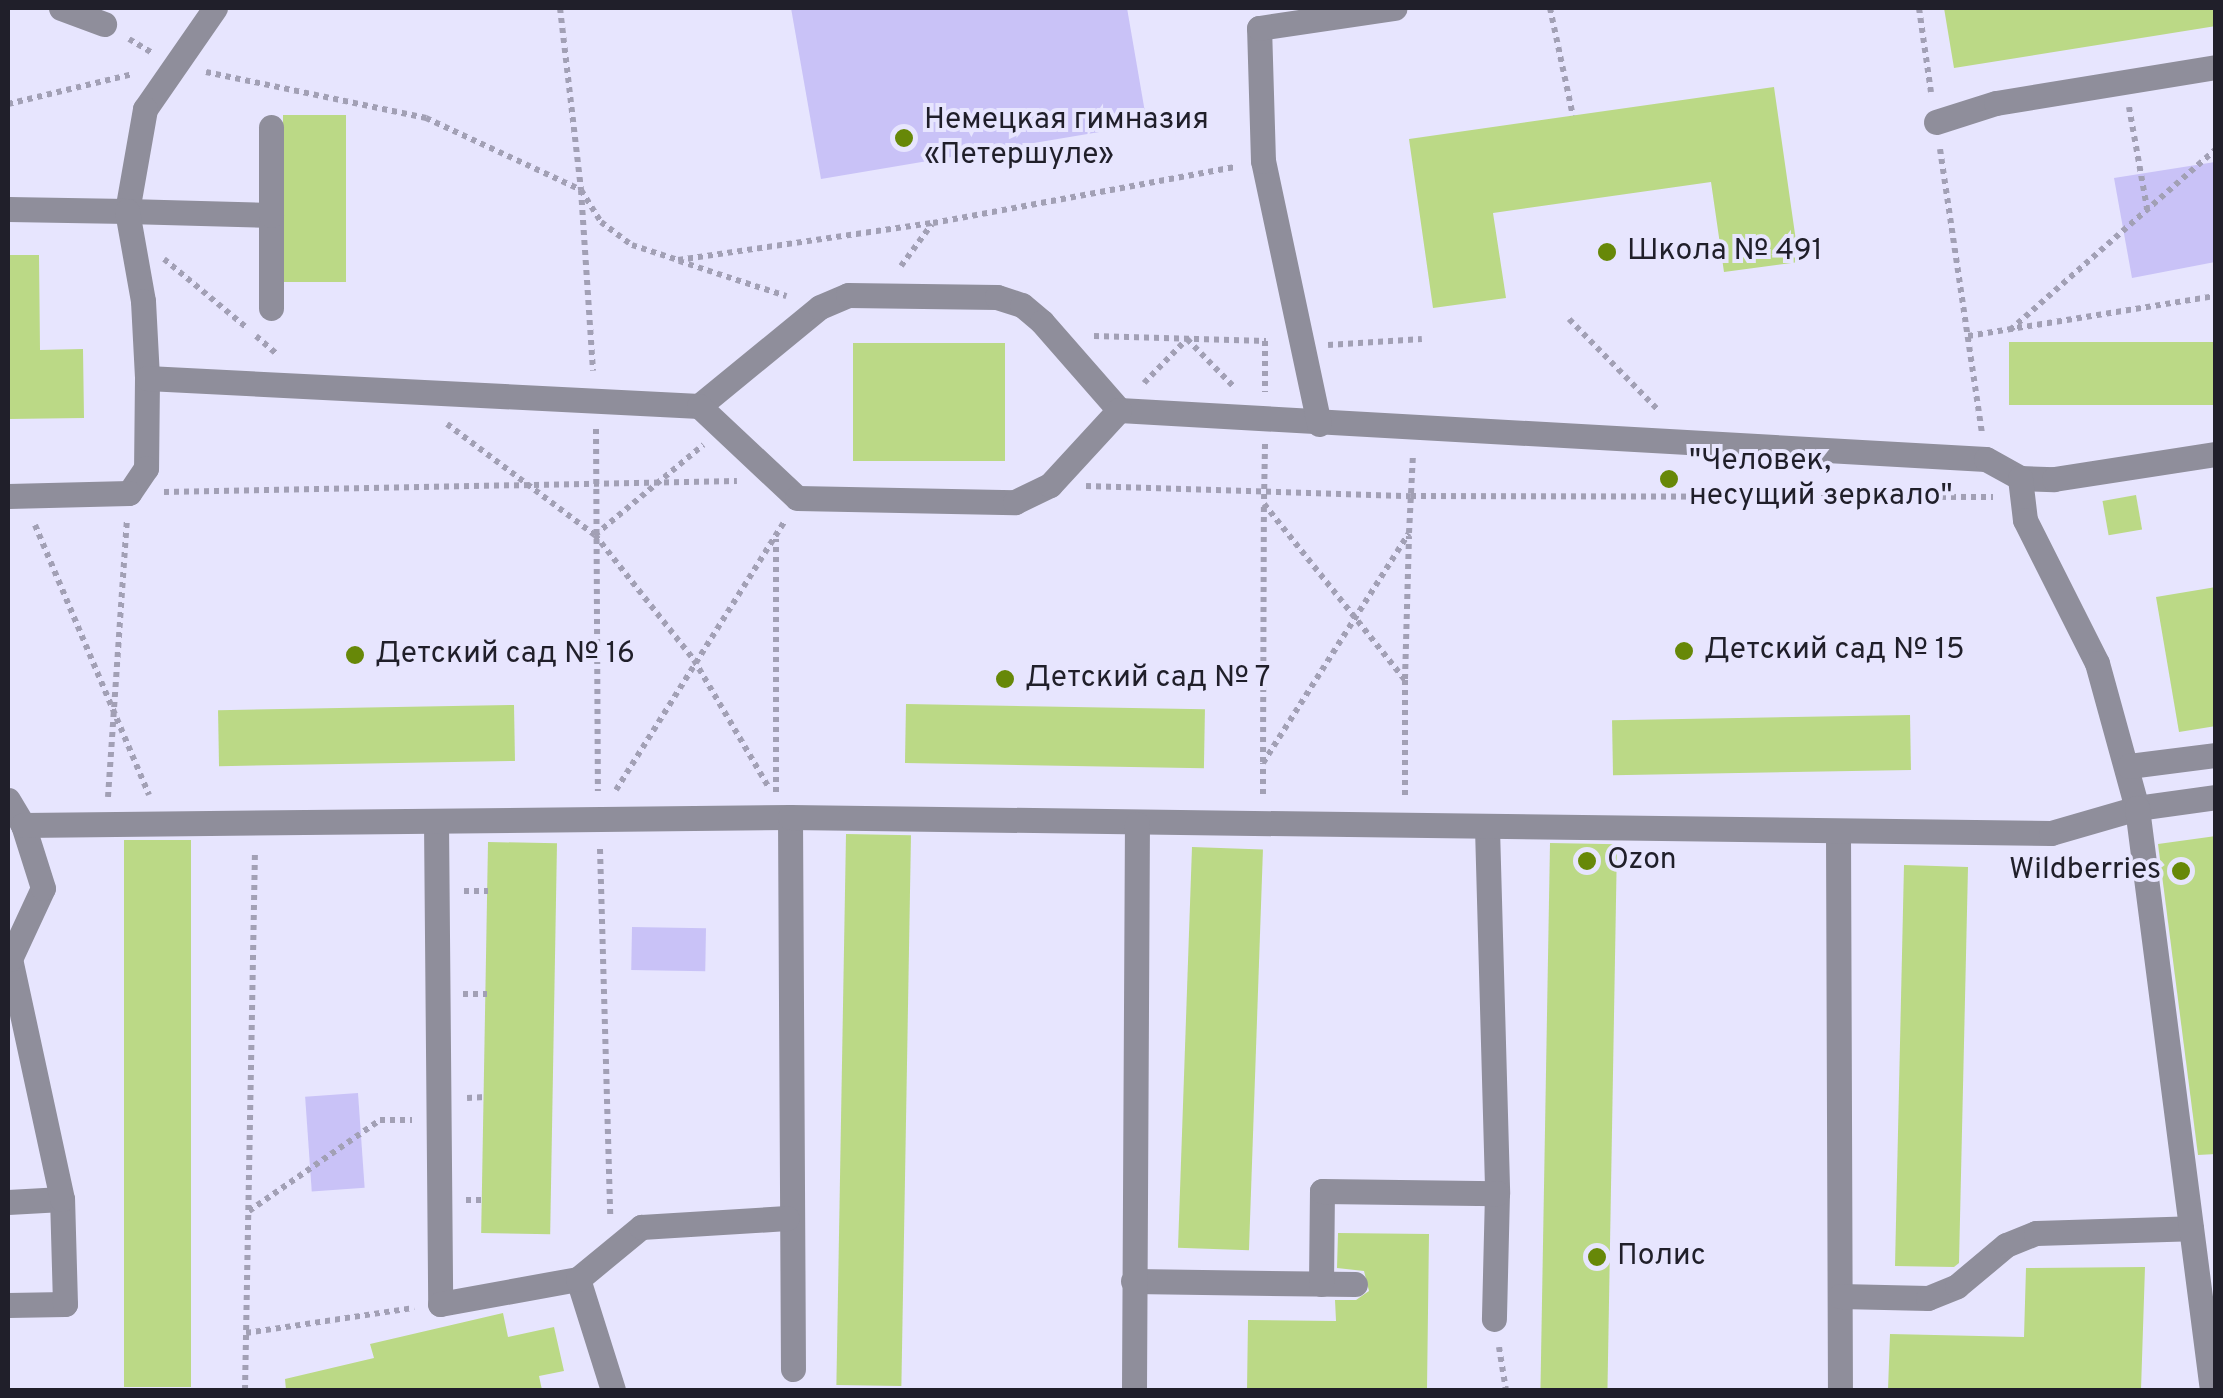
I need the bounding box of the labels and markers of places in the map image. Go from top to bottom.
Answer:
place label: Немецкая гимназия «Петершуле» [924,103,1209,174]
marker: Немецкая гимназия «Петершуле» [893,127,915,149]
place label: Школа № 491 [1627,234,1823,270]
marker: Школа № 491 [1596,241,1618,263]
place label: "Человек, несущий зеркало" [1689,444,1953,514]
marker: "Человек, несущий зеркало" [1658,468,1680,490]
place label: Детский сад № 15 [1704,633,1965,669]
place label: Детский сад № 16 [375,637,635,673]
marker: Детский сад № 15 [1673,640,1695,662]
marker: Детский сад № 16 [344,644,366,666]
place label: Детский сад № 7 [1025,661,1271,697]
marker: Детский сад № 7 [994,668,1016,690]
place label: Ozon [1607,843,1677,879]
marker: Ozon [1576,850,1598,872]
place label: Wildberries [2009,853,2161,889]
marker: Wildberries [2170,860,2192,882]
place label: Полис [1617,1239,1706,1275]
marker: Полис [1586,1246,1608,1268]

